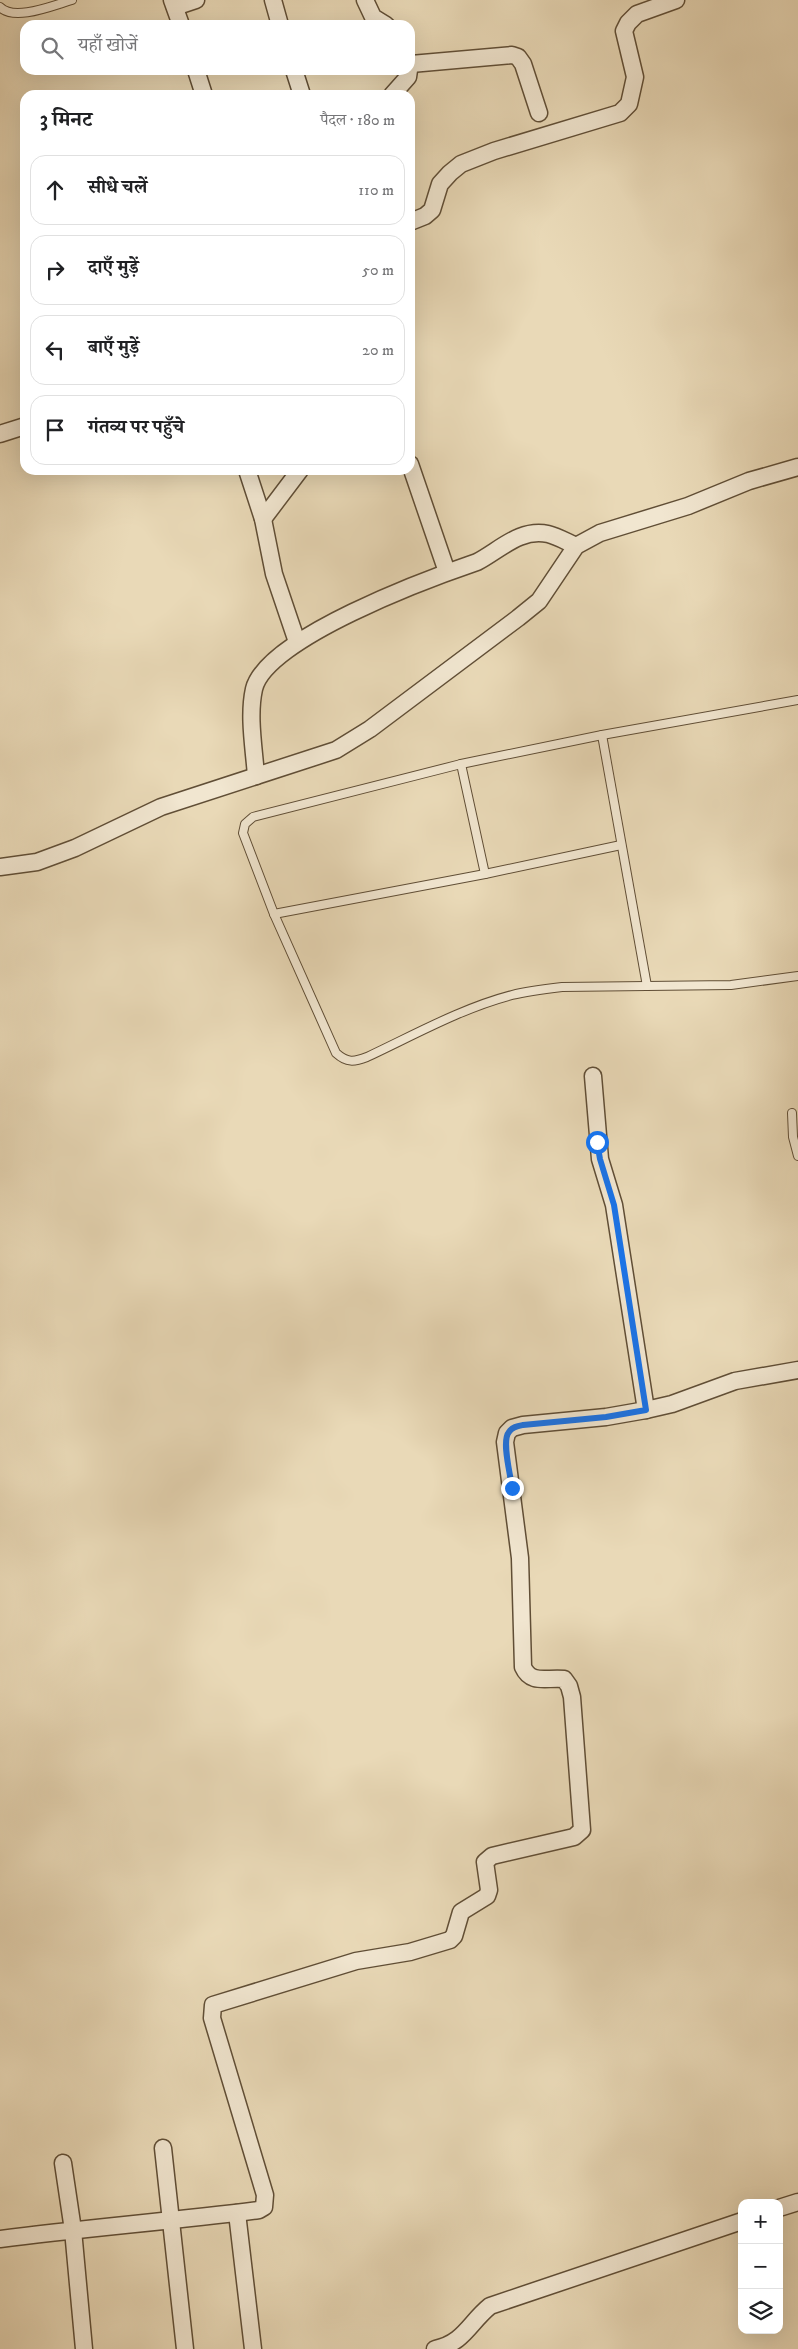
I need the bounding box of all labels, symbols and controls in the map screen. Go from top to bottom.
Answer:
search box [20,20,415,75]
icon: search [38,34,66,62]
text: यहाँ खोजें [78,34,138,57]
text: 3 मिनट [40,107,92,133]
text: पैदल · 180 m [320,110,395,130]
icon: ahead [41,176,69,204]
text: सीधे चलें [88,176,147,199]
text: 110 m [358,180,394,200]
icon: right [41,256,69,284]
text: दाएँ मुड़ें [88,256,139,279]
text: 50 m [362,260,394,280]
icon: left [41,336,69,364]
text: बाएँ मुड़ें [88,336,139,359]
text: 20 m [362,340,394,360]
icon: arrive [41,416,69,444]
text: गंतव्य पर पहुँचे [88,416,184,439]
route start [586,1131,609,1154]
route end [501,1477,524,1500]
map controls [738,2199,783,2334]
button: + [738,2199,783,2244]
button: − [738,2244,783,2289]
button: layers [738,2289,783,2334]

